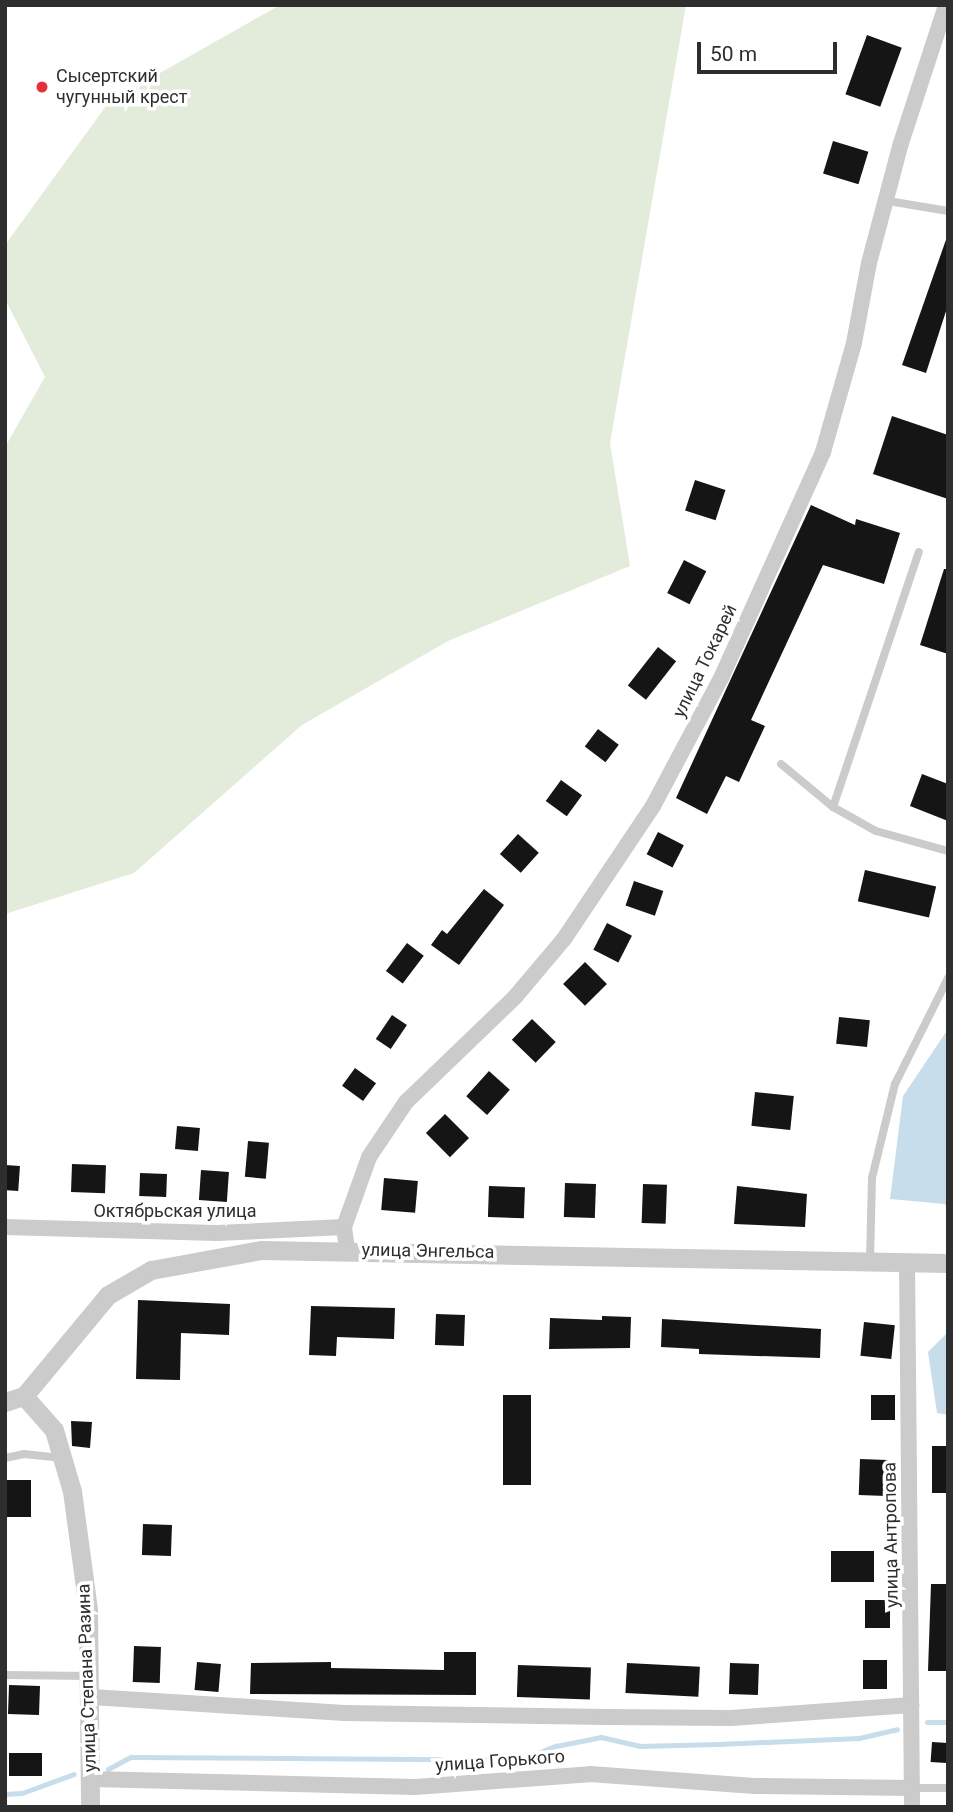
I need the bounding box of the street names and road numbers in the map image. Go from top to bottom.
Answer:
street label: улица Токарей [668,601,742,721]
street label: Октябрьская улица [93,1200,257,1222]
street label: улица Энгельса [361,1239,495,1263]
street label: улица Антропова [879,1462,903,1608]
street label: улица Степана Разина [73,1583,101,1773]
street label: улица Горького [434,1746,566,1776]

